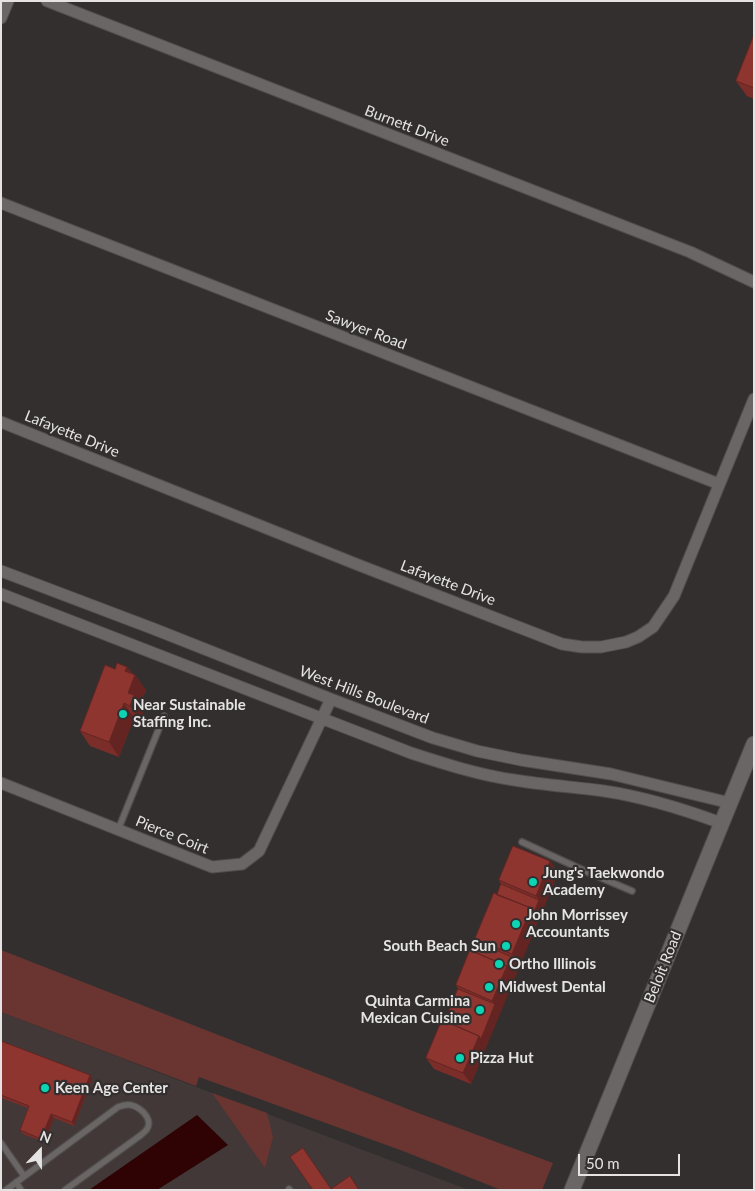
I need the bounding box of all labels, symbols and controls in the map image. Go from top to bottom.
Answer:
street label: Burnett Drive [362,102,452,150]
street label: Sawyer Road [323,306,409,354]
street label: Lafayette Drive [22,407,122,461]
street label: Lafayette Drive [398,557,498,609]
street label: West Hills Boulevard [297,662,431,728]
place label: Near Sustainable Staffing Inc. [133,696,246,731]
marker: Near Sustainable Staffing Inc. [117,708,129,720]
street label: Pierce Coirt [133,812,211,858]
place label: Jung's Taekwondo Academy [543,864,664,899]
marker: Jung's Taekwondo Academy [527,876,539,888]
place label: John Morrissey Accountants [526,906,628,941]
marker: John Morrissey Accountants [510,918,522,930]
street label: Beloit Road [640,929,686,1005]
place label: South Beach Sun [383,937,496,955]
marker: South Beach Sun [500,940,512,952]
place label: Ortho Illinois [509,955,596,973]
marker: Ortho Illinois [493,958,505,970]
place label: Midwest Dental [499,978,606,996]
marker: Midwest Dental [483,981,495,993]
place label: Quinta Carmina Mexican Cuisine [361,992,470,1027]
marker: Quinta Carmina Mexican Cuisine [474,1004,486,1016]
place label: Pizza Hut [470,1049,534,1067]
marker: Pizza Hut [454,1052,466,1064]
place label: Keen Age Center [55,1079,168,1097]
marker: Keen Age Center [39,1082,51,1094]
north arrow [15,1126,65,1176]
text: N [38,1127,54,1147]
scale bar [580,1144,682,1176]
text: 50 m [586,1154,620,1172]

